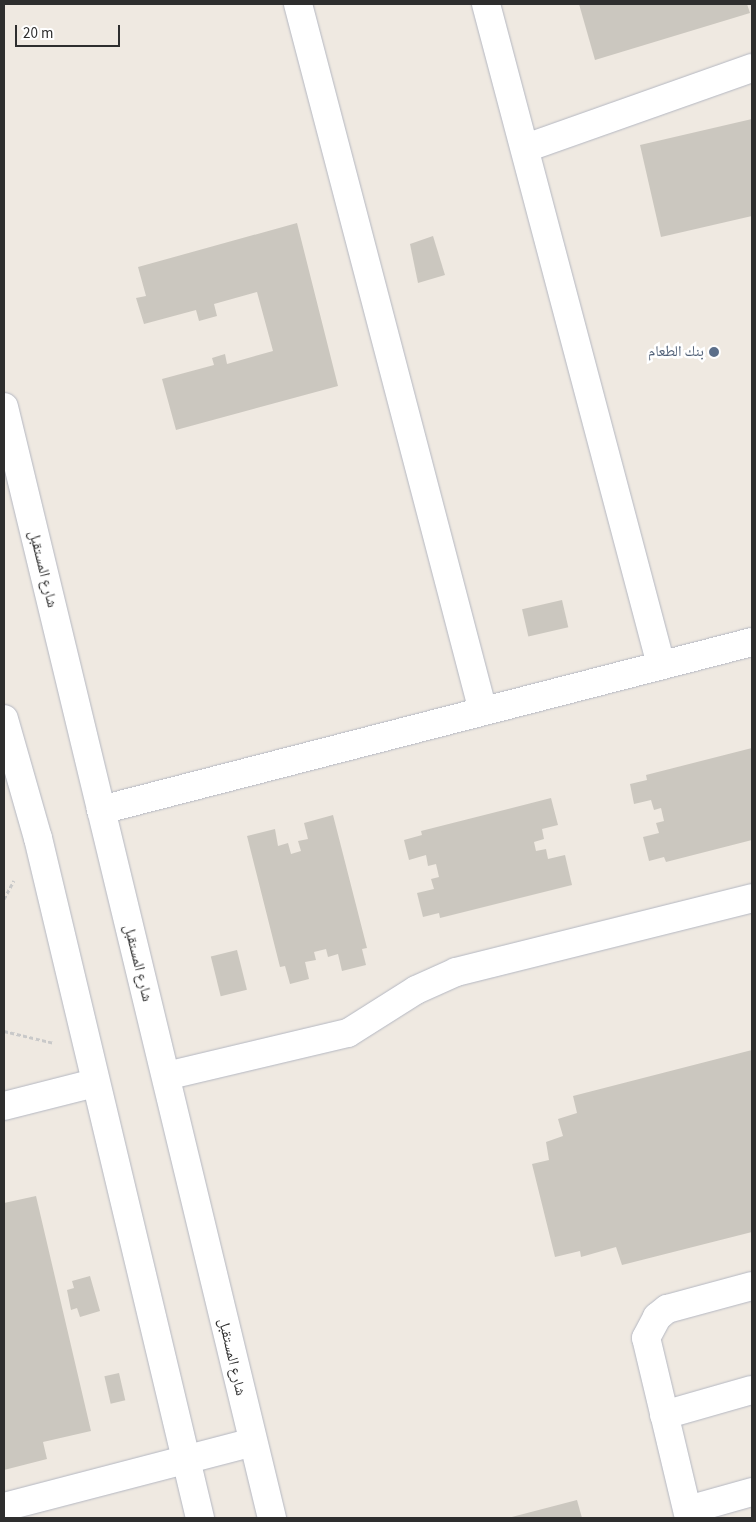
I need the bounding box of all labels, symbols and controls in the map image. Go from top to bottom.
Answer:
scale bar [18,15,122,47]
text: 20 m [23,23,53,44]
place label: بنك الطعام [648,343,704,361]
marker: بنك الطعام [708,346,720,358]
street label: شارع المستقبل [25,529,61,609]
street label: شارع المستقبل [120,923,156,1003]
street label: شارع المستقبل [214,1317,250,1397]

